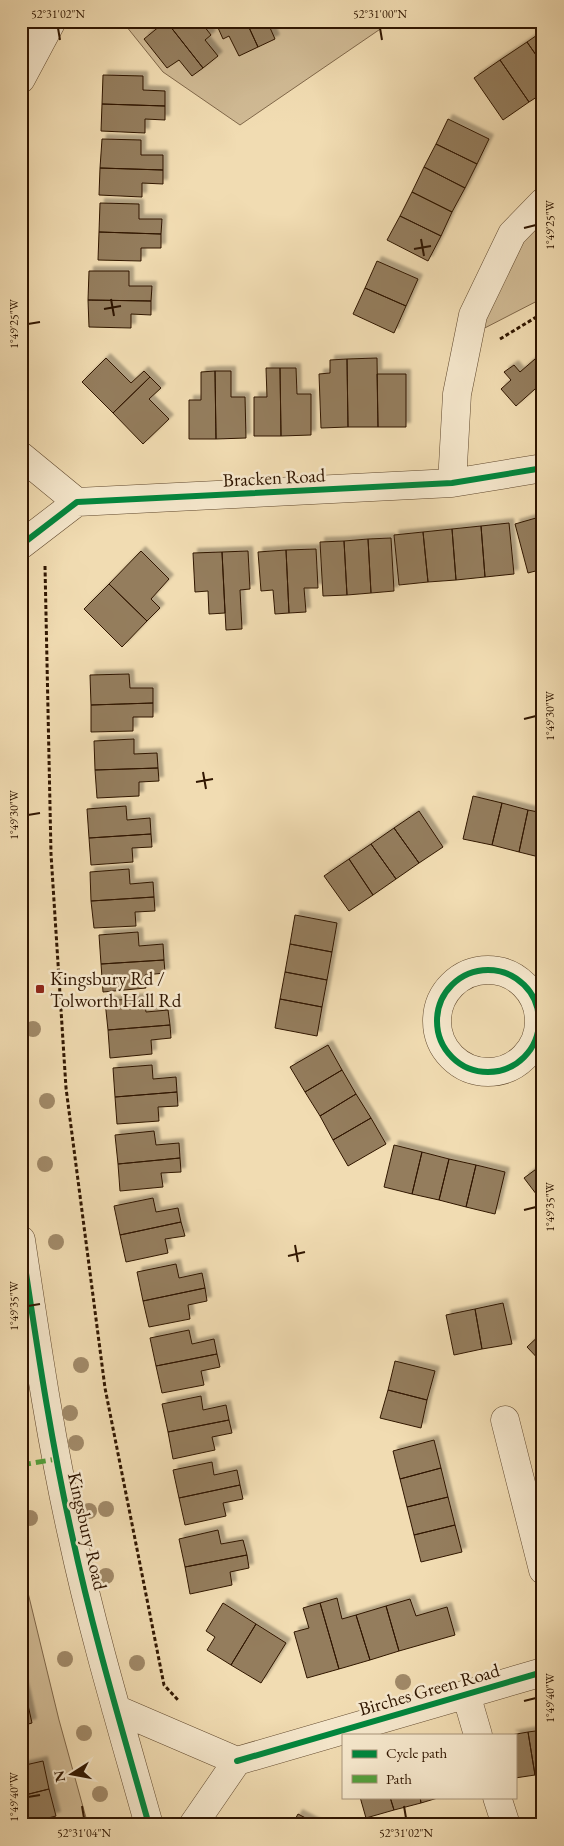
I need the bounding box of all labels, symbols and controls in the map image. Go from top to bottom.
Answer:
text: 52°31'02"N [31,6,85,22]
text: 52°31'00"N [353,6,407,22]
text: 1°49'25"W [542,199,558,250]
text: 1°49'25"W [6,298,22,349]
street label: Bracken Road [222,462,326,493]
text: 1°49'30"W [542,690,558,741]
text: 1°49'30"W [6,789,22,840]
place label: Kingsbury Rd / Tolworth Hall Rd [50,966,182,1013]
marker: Kingsbury Rd / Tolworth Hall Rd [34,983,46,995]
text: 1°49'35"W [542,1181,558,1232]
text: 1°49'35"W [6,1280,22,1331]
street label: Kingsbury Road [62,1470,113,1593]
street label: Birches Green Road [356,1657,503,1722]
text: 1°49'40"W [542,1672,558,1723]
legend [342,1734,516,1798]
text: Cycle path [386,1743,448,1762]
north arrow [48,1748,98,1798]
text: N [49,1769,69,1784]
text: Path [386,1769,412,1788]
text: 1°49'40"W [6,1771,22,1822]
text: 52°31'04"N [57,1825,111,1841]
text: 52°31'02"N [379,1825,433,1841]

